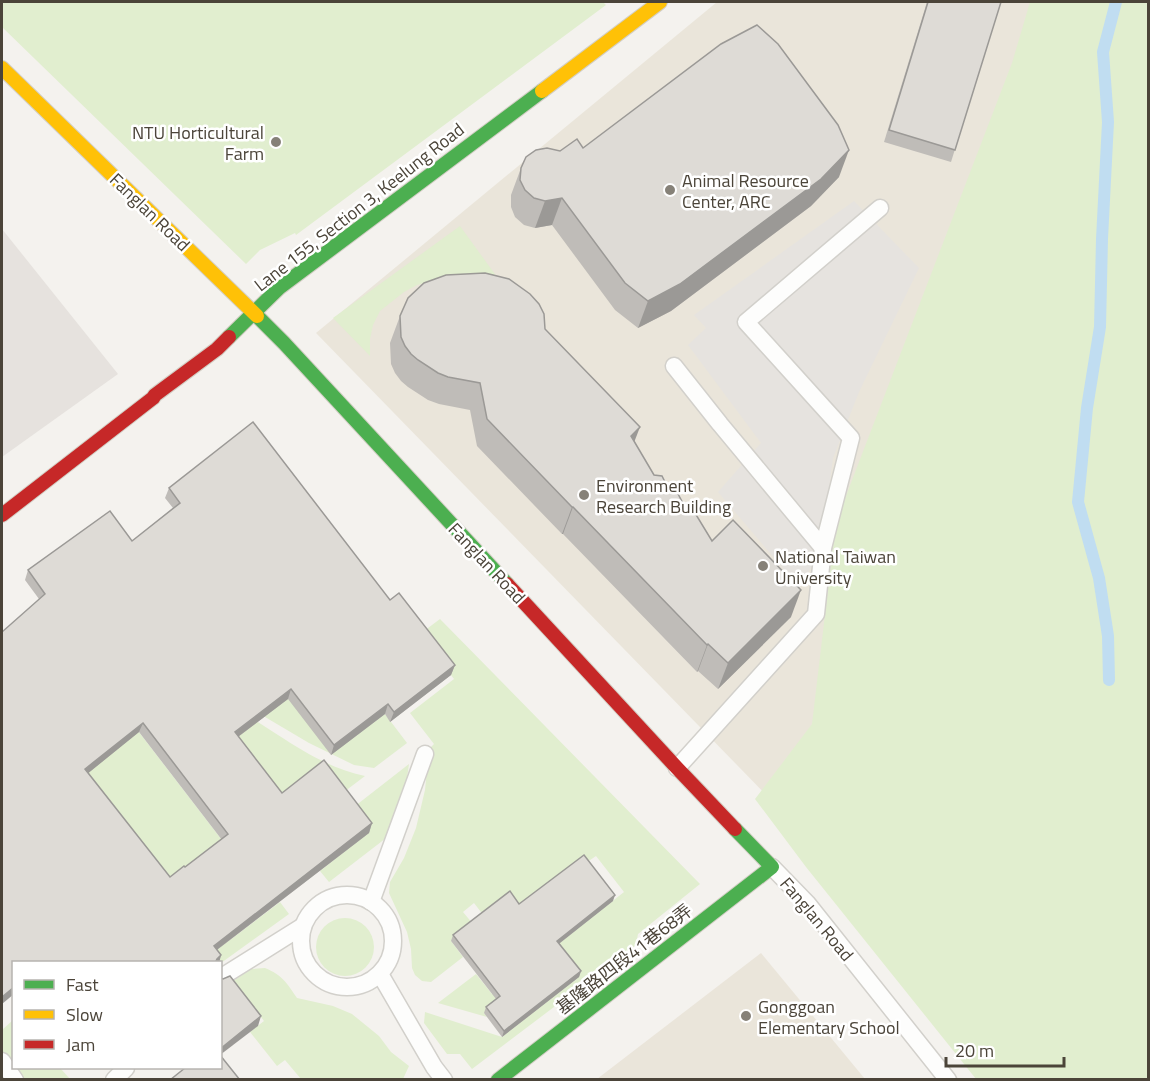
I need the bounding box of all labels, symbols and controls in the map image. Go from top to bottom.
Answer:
street label: Lane 155, Section 3, Keelung Road [248,116,470,298]
place label: NTU Horticultural Farm [132,119,264,167]
marker: NTU Horticultural Farm [269,135,283,149]
street label: Fanglan Road [104,167,196,257]
place label: Animal Resource Center, ARC [682,167,809,215]
marker: Animal Resource Center, ARC [663,183,677,197]
place label: Environment Research Building [596,472,731,520]
marker: Environment Research Building [577,488,591,502]
street label: Fanglan Road [442,516,532,610]
place label: National Taiwan University [775,543,896,591]
marker: National Taiwan University [756,559,770,573]
street label: Fanglan Road [774,871,860,967]
street label: 基隆路四段41巷68弄 [550,897,698,1021]
legend [12,961,222,1069]
text: Fast [66,971,99,998]
place label: Gonggoan Elementary School [758,993,900,1041]
text: Slow [66,1001,103,1028]
marker: Gonggoan Elementary School [739,1009,753,1023]
scale bar [946,1030,1064,1068]
text: Jam [66,1031,95,1058]
text: 20 m [955,1037,994,1064]

